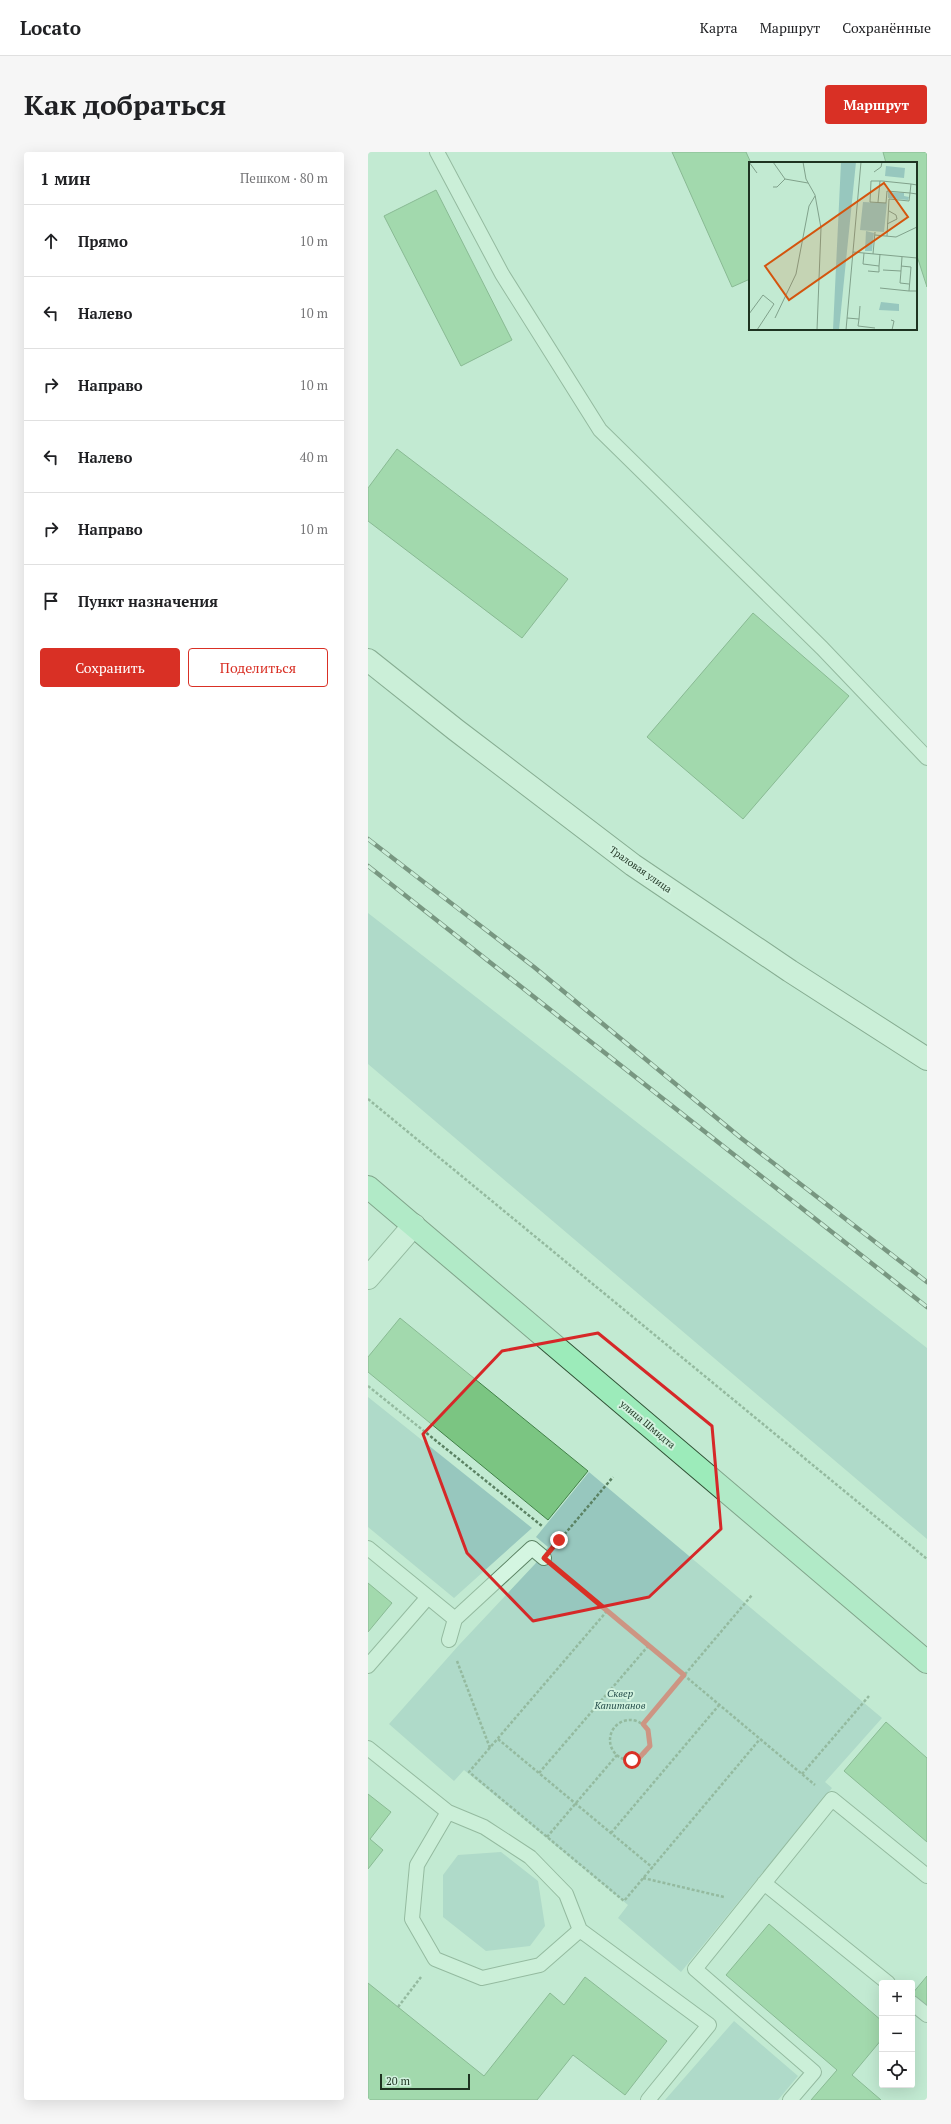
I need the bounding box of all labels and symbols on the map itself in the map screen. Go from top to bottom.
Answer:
inset map [749,162,917,330]
street label: Траловая улица [607,843,674,896]
street label: улица Шмидта [616,1397,678,1451]
route end [550,1531,568,1549]
park label: Сквер Капитанов [593,1687,646,1712]
route start [623,1751,641,1769]
scale bar [380,2072,470,2091]

